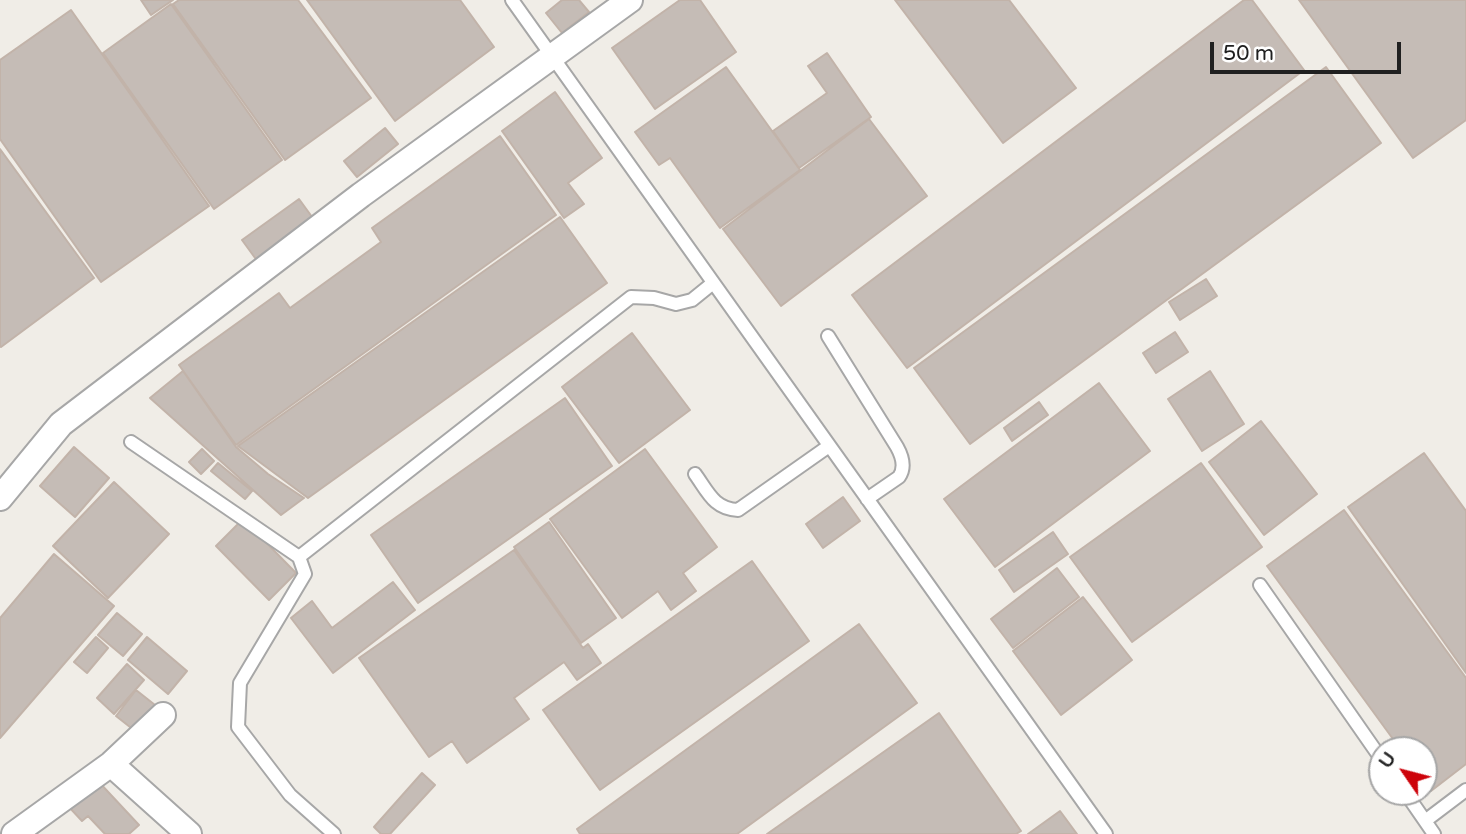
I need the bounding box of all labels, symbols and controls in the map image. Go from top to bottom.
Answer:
scale bar [1214,28,1405,72]
text: 50 m [1223,41,1274,66]
north arrow [1368,736,1438,806]
text: U [1374,748,1401,772]

